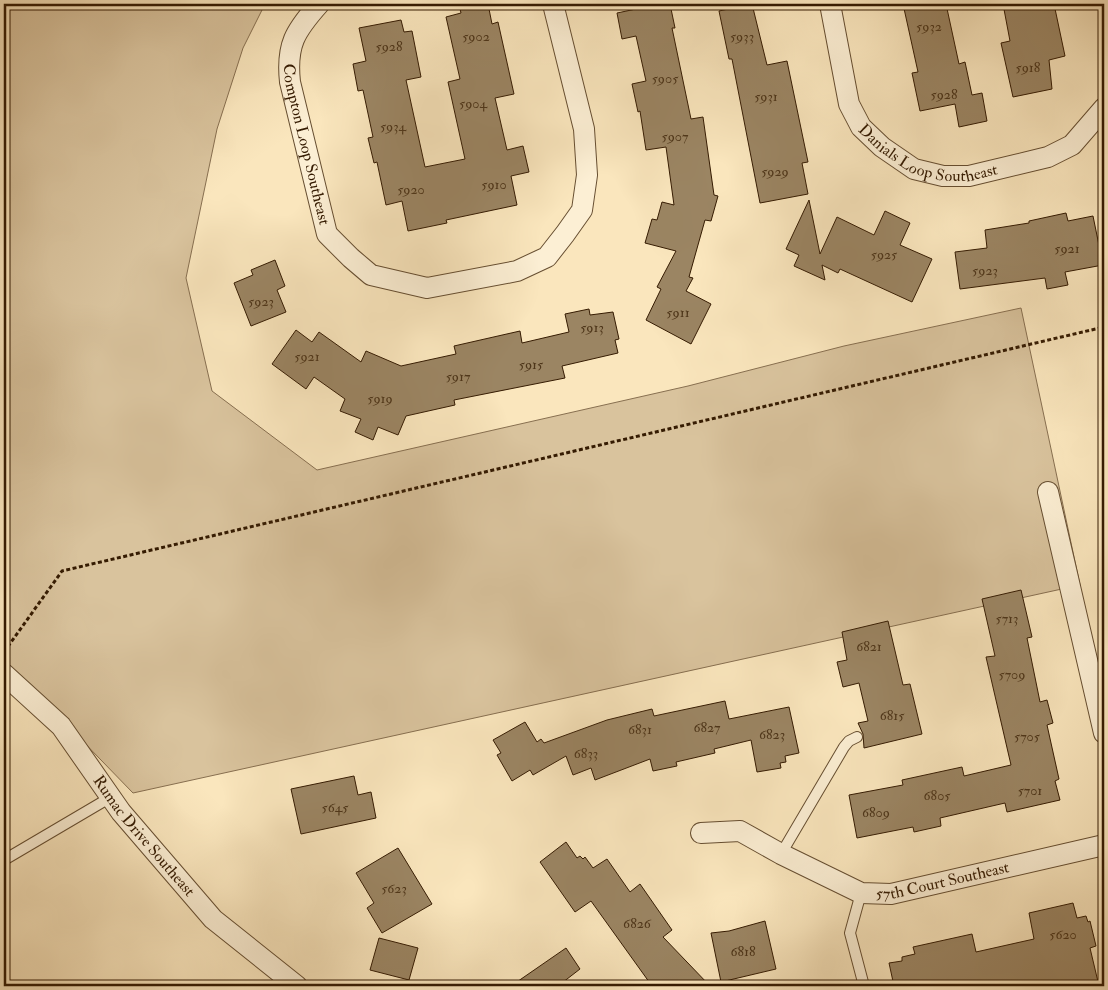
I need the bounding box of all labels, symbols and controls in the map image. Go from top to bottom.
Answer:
house number: 5932 [916,18,942,35]
house number: 5902 [462,28,490,45]
house number: 5933 [730,28,754,45]
house number: 5928 [376,38,403,55]
house number: 5918 [1016,59,1041,76]
street label: Compton Loop Southeast [279,63,334,227]
house number: 5905 [652,70,679,87]
house number: 5928 [931,86,958,103]
house number: 5931 [754,88,778,105]
house number: 5904 [459,95,488,112]
house number: 5934 [380,118,408,135]
street label: Danials Loop Southeast [854,120,999,187]
house number: 5907 [662,128,689,145]
house number: 5929 [761,163,789,180]
house number: 5910 [481,176,507,193]
house number: 5920 [397,181,425,198]
house number: 5921 [1054,240,1080,257]
house number: 5925 [871,246,898,263]
house number: 5923 [972,262,998,279]
house number: 5923 [248,293,274,310]
house number: 5911 [666,304,690,321]
house number: 5913 [580,319,604,336]
house number: 5921 [294,348,320,365]
house number: 5915 [519,356,544,373]
house number: 5917 [446,368,471,385]
house number: 5919 [367,390,393,407]
house number: 5713 [996,610,1018,627]
house number: 6821 [856,638,882,655]
house number: 5709 [999,666,1025,683]
house number: 6815 [880,707,905,724]
house number: 6827 [693,719,721,736]
house number: 6831 [628,721,652,738]
house number: 6823 [759,726,785,743]
house number: 5705 [1014,728,1041,745]
house number: 6833 [574,745,598,762]
street label: Rumac Drive Southeast [89,771,199,901]
house number: 5701 [1018,782,1042,799]
house number: 6805 [924,787,951,804]
house number: 5645 [322,799,349,816]
house number: 6809 [862,804,890,821]
street label: 57th Court Southeast [876,857,1011,904]
house number: 5623 [381,880,407,897]
house number: 6826 [623,915,652,932]
house number: 5620 [1049,926,1077,943]
house number: 6818 [730,943,756,960]

